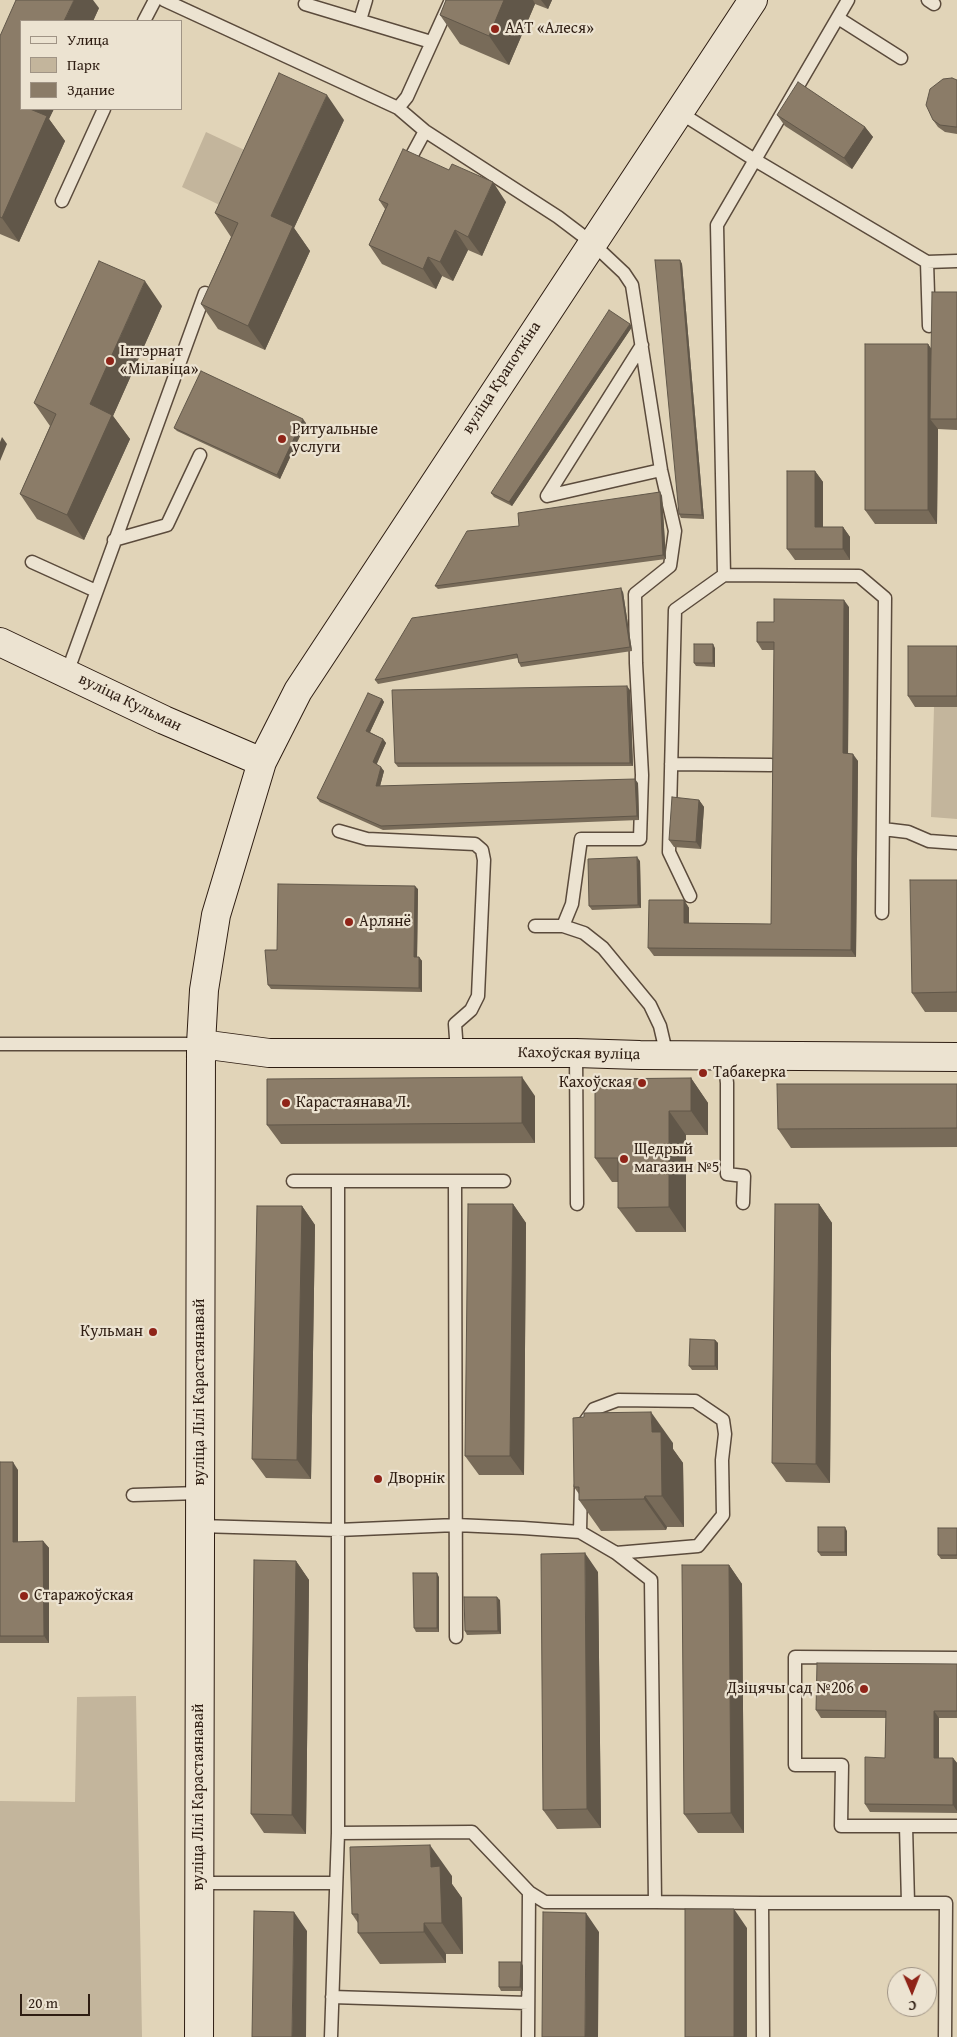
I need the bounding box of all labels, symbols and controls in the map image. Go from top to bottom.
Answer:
place label: ААТ «Алеся» [505,19,594,39]
legend [20,20,182,110]
marker: ААТ «Алеся» [489,23,501,35]
text: Улица [67,29,109,50]
text: Парк [67,54,100,75]
text: Здание [67,79,115,100]
street label: вуліца Крапоткіна [458,318,546,438]
place label: Інтэрнат «Мілавіца» [120,342,198,380]
marker: Інтэрнат «Мілавіца» [104,355,116,367]
place label: Ритуальные услуги [292,420,378,458]
marker: Ритуальные услуги [276,433,288,445]
street label: вуліца Кульман [75,670,185,736]
place label: Арлянё [359,912,411,932]
marker: Арлянё [343,916,355,928]
street label: Кахоўская вуліца [518,1043,640,1065]
place label: Табакерка [713,1063,786,1083]
marker: Табакерка [697,1067,709,1079]
place label: Кахоўская [559,1073,632,1093]
marker: Кахоўская [636,1077,648,1089]
place label: Карастаянава Л. [296,1093,410,1113]
marker: Карастаянава Л. [280,1097,292,1109]
place label: Щедрый магазин №5 [634,1140,720,1178]
marker: Щедрый магазин №5 [618,1153,630,1165]
street label: вуліца Лілі Карастаянавай [190,1298,210,1486]
place label: Кульман [80,1322,143,1342]
marker: Кульман [147,1326,159,1338]
place label: Дворнік [388,1469,445,1489]
marker: Дворнік [372,1473,384,1485]
place label: Старажоўская [34,1586,134,1606]
marker: Старажоўская [18,1590,30,1602]
place label: Дзіцячы сад №206 [727,1679,854,1699]
marker: Дзіцячы сад №206 [858,1683,870,1695]
street label: вуліца Лілі Карастаянавай [189,1703,209,1891]
north arrow [887,1967,937,2017]
scale bar [22,1984,92,2016]
text: 20 m [28,1992,58,2013]
text: С [908,1996,916,2016]

